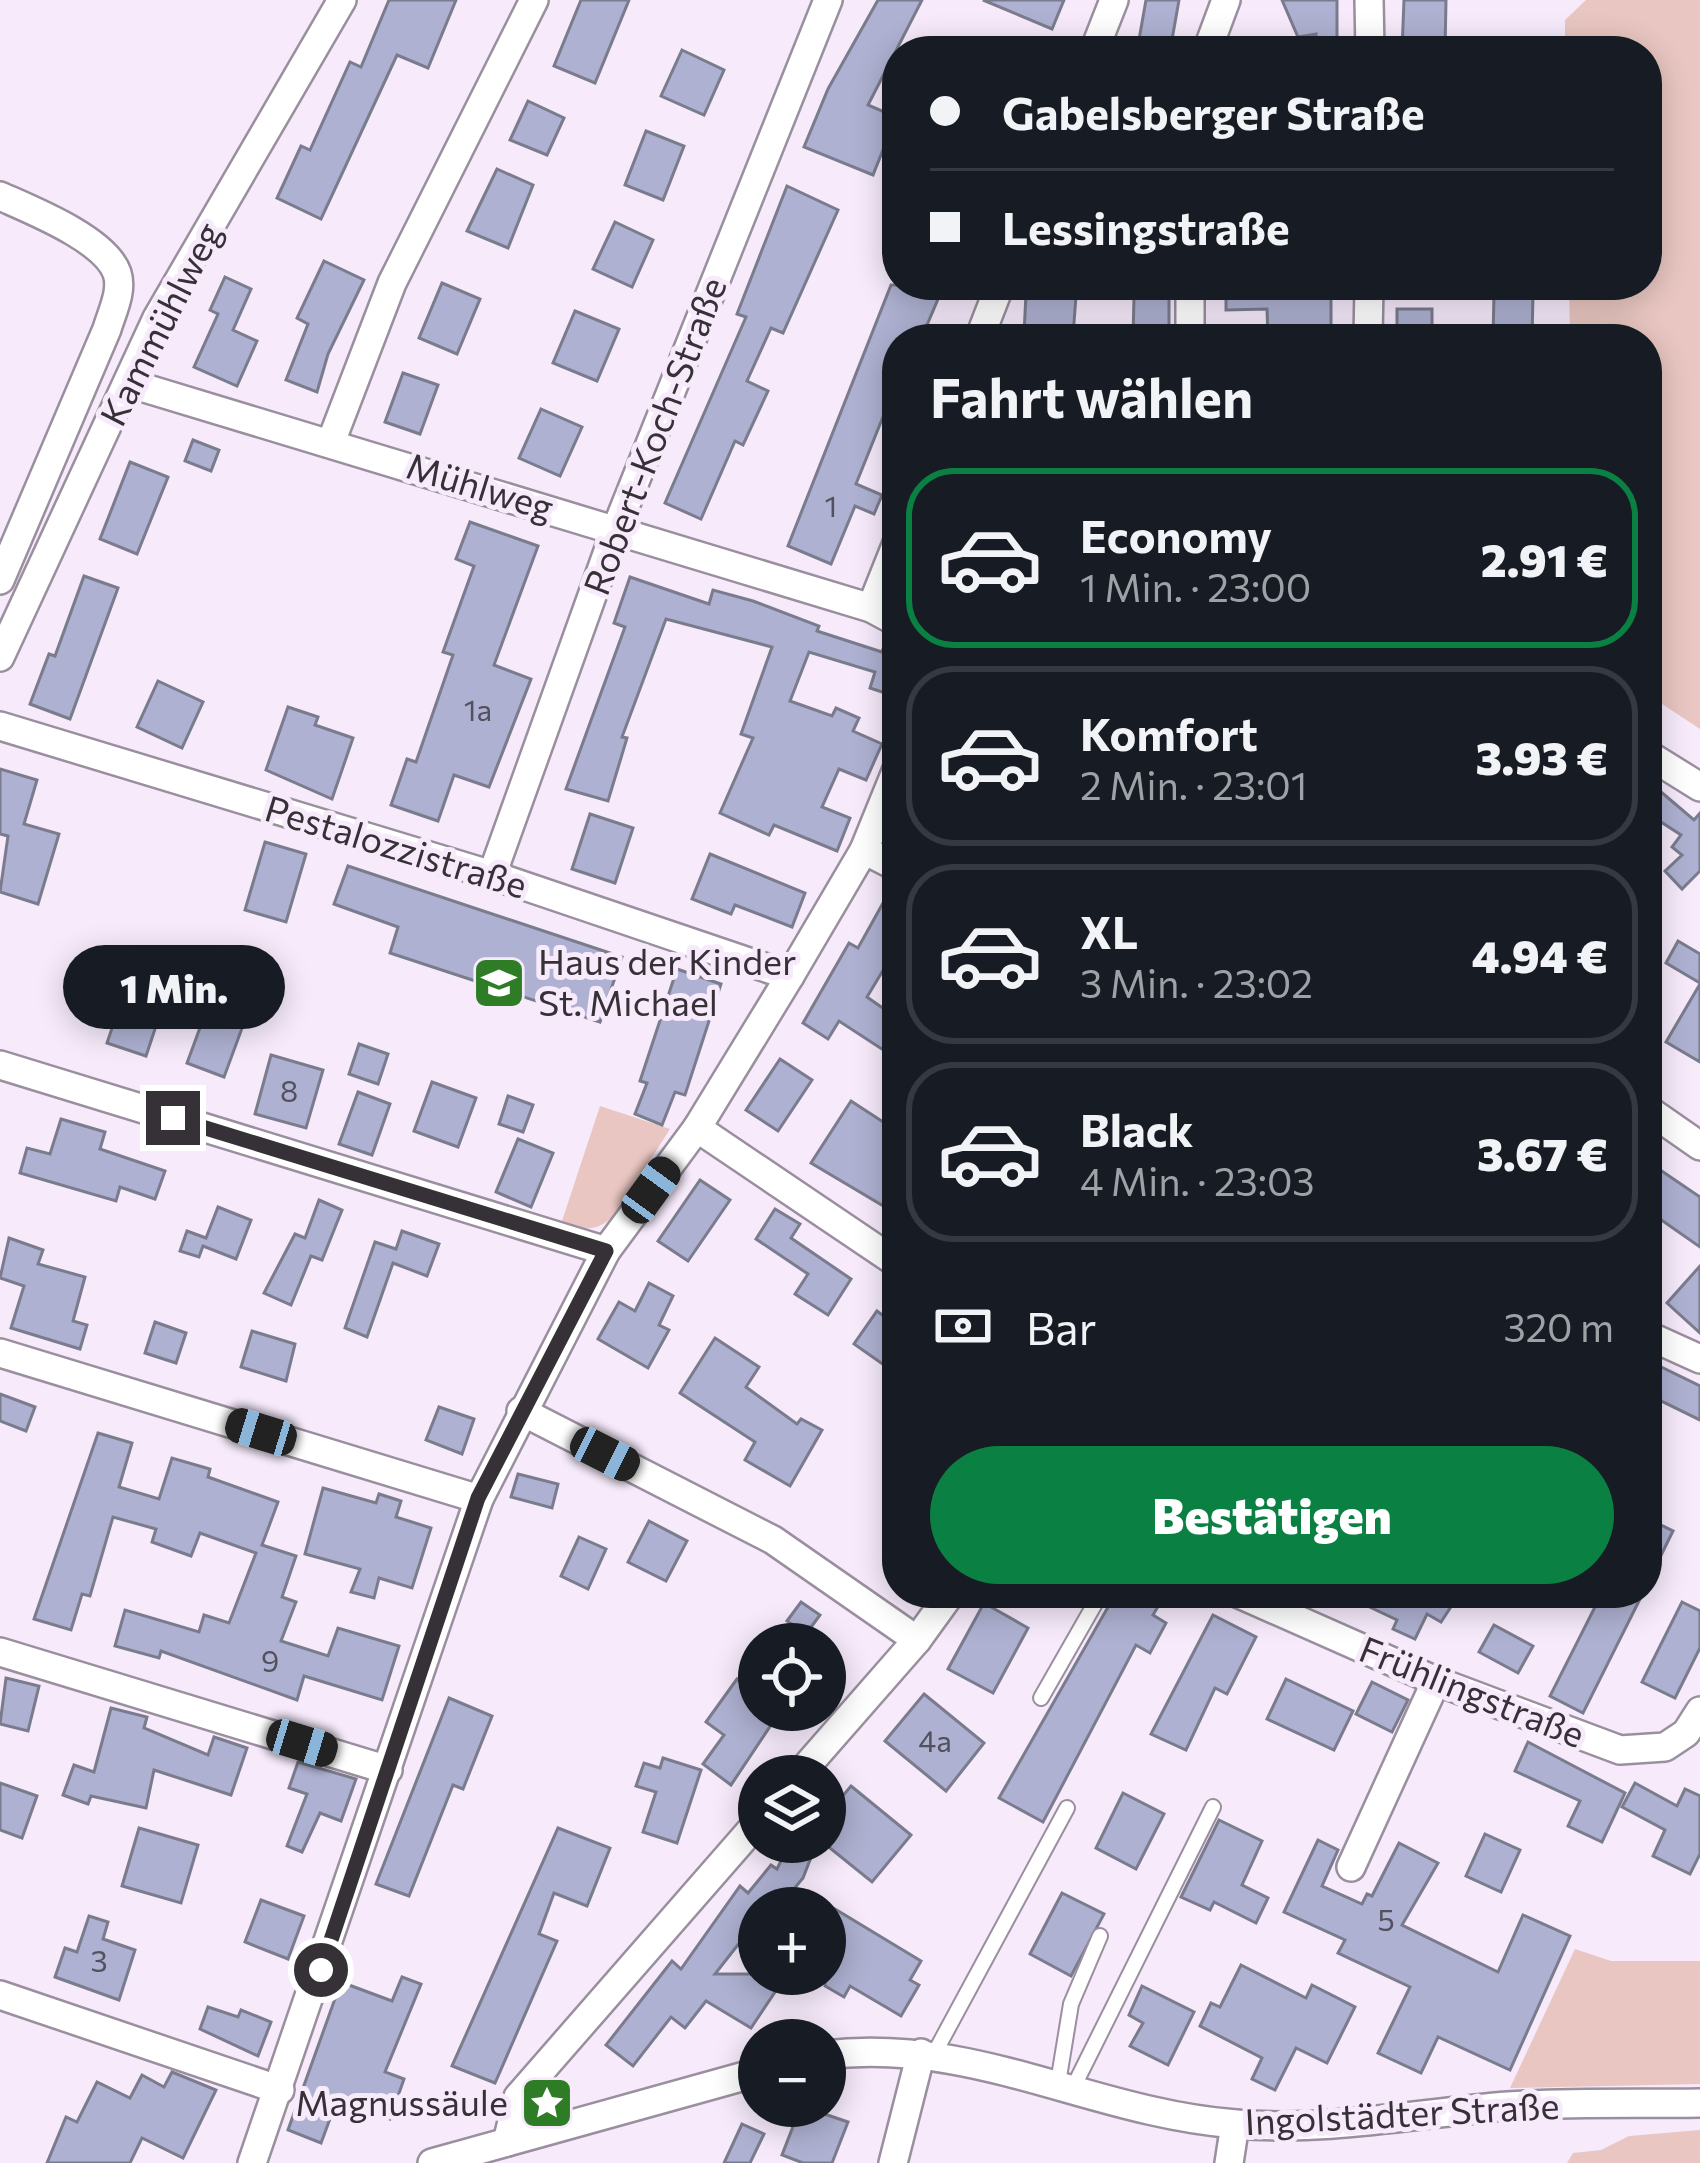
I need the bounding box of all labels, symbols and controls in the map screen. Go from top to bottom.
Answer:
text: Gabelsberger Straße [1002,84,1425,139]
text: Lessingstraße [1002,199,1290,254]
street label: Kammühlweg [89,214,229,432]
street label: Robert-Koch-Straße [572,270,734,600]
text: Fahrt wählen [930,363,1253,429]
street label: Mühlweg [402,442,559,528]
house number: 1 [825,486,837,523]
icon: car [936,504,1044,612]
text: Economy [1080,507,1272,562]
text: 2.91 € [1481,531,1608,586]
text: 1 Min. · 23:00 [1080,562,1311,610]
house number: 1a [464,690,492,727]
icon: car [936,702,1044,810]
text: Komfort [1080,705,1258,760]
text: 3.93 € [1475,729,1608,784]
text: 2 Min. · 23:01 [1080,760,1307,808]
street label: Pestalozzistraße [260,784,533,906]
icon: car [936,900,1044,1008]
text: XL [1080,903,1138,958]
text: 4.94 € [1472,927,1608,982]
place label: Haus der Kinder St. Michael [538,938,796,1023]
callout: 1 Min. [62,944,284,1028]
school or university icon: Haus der Kinder St. Michael [471,955,527,1011]
text: 3 Min. · 23:02 [1080,958,1313,1006]
text: 1 Min. [120,963,228,1011]
house number: 8 [280,1071,298,1108]
route end [146,1091,200,1145]
icon: car [936,1098,1044,1206]
text: Black [1080,1101,1193,1156]
text: 3.67 € [1477,1125,1608,1180]
car [615,1150,687,1230]
text: 4 Min. · 23:03 [1080,1156,1315,1204]
icon: cash [930,1293,996,1359]
text: Bar [1026,1299,1097,1354]
text: 320 m [1503,1302,1614,1350]
car [221,1404,301,1460]
car [565,1422,645,1486]
button: Bestätigen [930,1446,1614,1584]
map controls [738,1623,846,2127]
button: locate [738,1623,846,1731]
street label: Frühlingstraße [1354,1625,1592,1755]
house number: 9 [261,1641,279,1678]
car [262,1715,342,1771]
house number: 4a [918,1721,952,1758]
button: layers [738,1755,846,1863]
button: + [738,1887,846,1995]
house number: 5 [1377,1900,1395,1937]
house number: 3 [90,1941,108,1978]
route start [294,1943,348,1997]
button: − [738,2019,846,2127]
place icon: Magnussäule [519,2075,575,2131]
place label: Magnussäule [295,2079,508,2123]
street label: Ingolstädter Straße [1243,2082,1560,2142]

